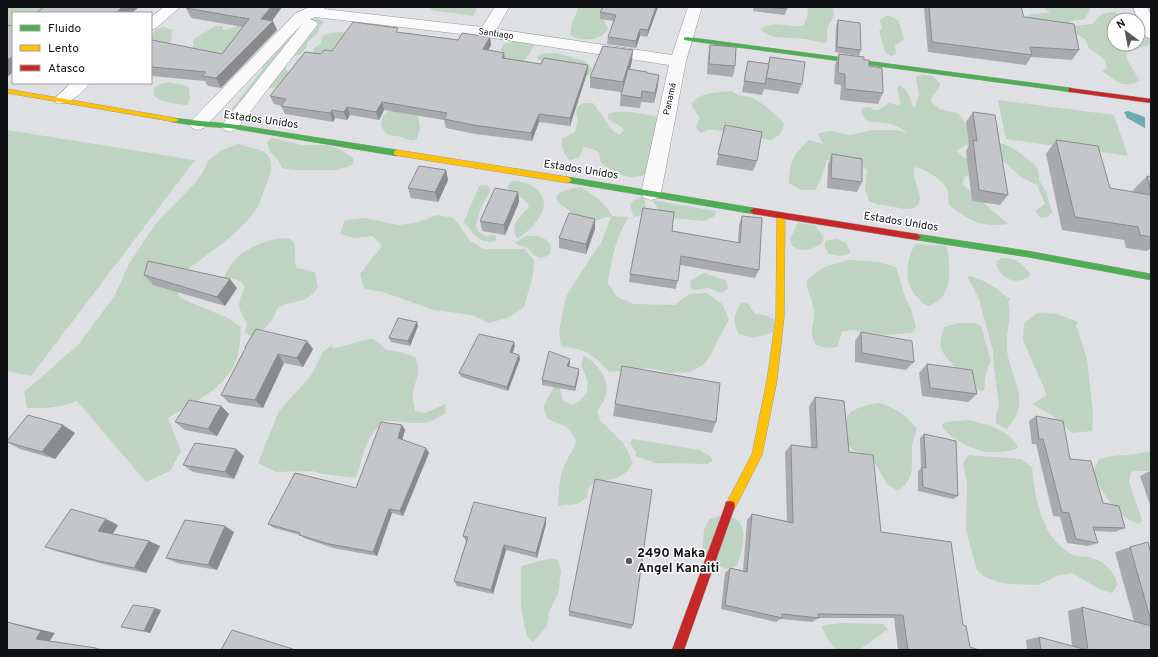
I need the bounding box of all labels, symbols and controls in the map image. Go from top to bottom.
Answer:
legend [12,12,152,84]
north arrow [1106,12,1146,52]
text: N [1114,16,1128,32]
text: Fluido [48,21,81,37]
street label: Santiago [478,26,514,42]
text: Lento [48,41,79,57]
text: Atasco [48,61,85,77]
street label: Panamá [661,82,679,116]
street label: Estados Unidos [223,108,299,132]
street label: Estados Unidos [543,157,619,183]
street label: Estados Unidos [863,209,939,235]
place label: 2490 Maka Angel Kanaiti [637,546,719,577]
marker: 2490 Maka Angel Kanaiti [624,556,634,566]

